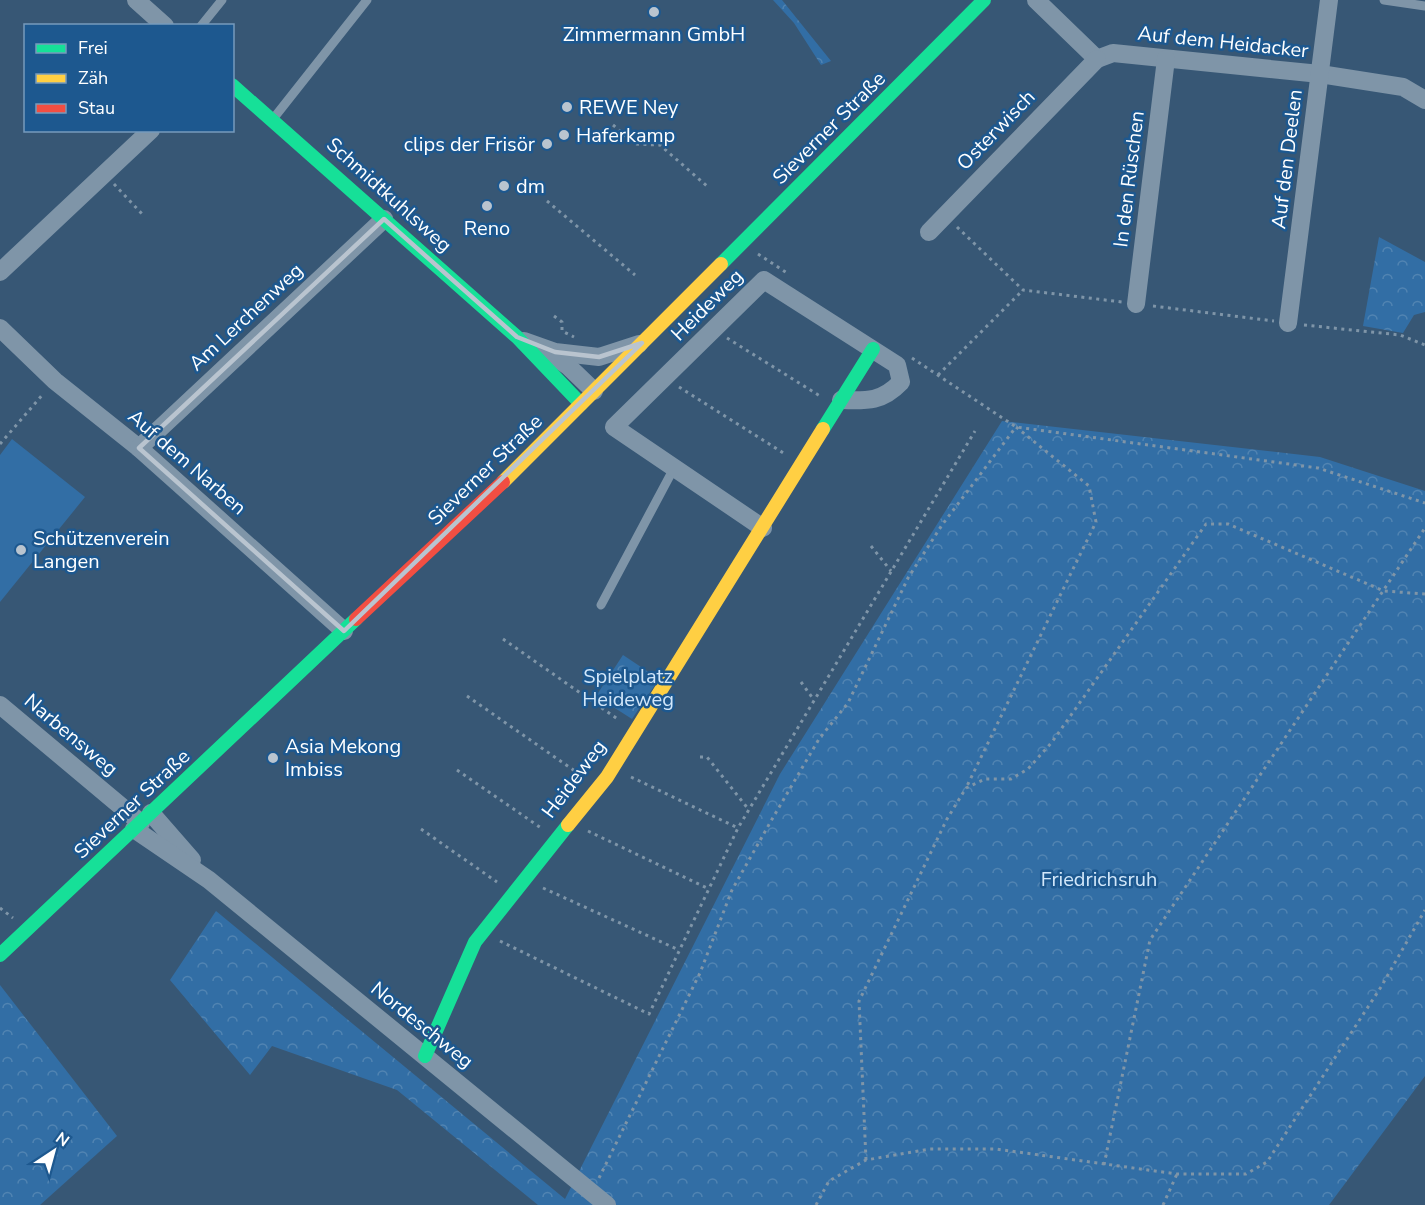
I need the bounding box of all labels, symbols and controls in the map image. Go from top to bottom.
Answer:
marker: Zimmermann GmbH [647,5,661,19]
street label: Auf dem Heidacker [1136,20,1310,64]
place label: Zimmermann GmbH [563,21,745,48]
legend [24,24,234,132]
text: Frei [78,36,108,60]
text: Zäh [78,66,108,90]
street label: Sieverner Straße [767,66,891,190]
street label: Osterwisch [951,84,1041,176]
street label: Auf den Deelen [1265,88,1309,230]
place label: REWE Ney [579,94,679,121]
text: Stau [78,96,115,120]
marker: REWE Ney [560,100,574,114]
street label: In den Rüschen [1107,109,1151,249]
place label: Haferkamp [576,122,675,149]
marker: Haferkamp [557,128,571,142]
street label: Schmidtkuhlsweg [320,131,458,259]
place label: clips der Frisör [404,131,535,158]
marker: clips der Frisör [540,137,554,151]
place label: dm [516,173,545,200]
marker: dm [497,179,511,193]
marker: Reno [480,199,494,213]
place label: Reno [464,215,510,242]
street label: Am Lerchenweg [183,257,309,377]
street label: Heideweg [665,263,749,347]
street label: Auf dem Narben [122,403,252,521]
street label: Sieverner Straße [422,408,548,532]
place label: Schützenverein Langen [33,525,170,575]
marker: Schützenverein Langen [14,543,28,557]
park label: Spielplatz Heideweg [582,663,674,713]
street label: Narbensweg [18,688,124,782]
place label: Asia Mekong Imbiss [285,733,401,783]
street label: Heideweg [536,734,612,824]
street label: Sieverner Straße [68,743,196,865]
marker: Asia Mekong Imbiss [266,751,280,765]
park label: Friedrichsruh [1041,866,1157,893]
street label: Nordeschweg [365,975,479,1075]
north arrow [24,1121,84,1181]
text: N [51,1127,74,1152]

